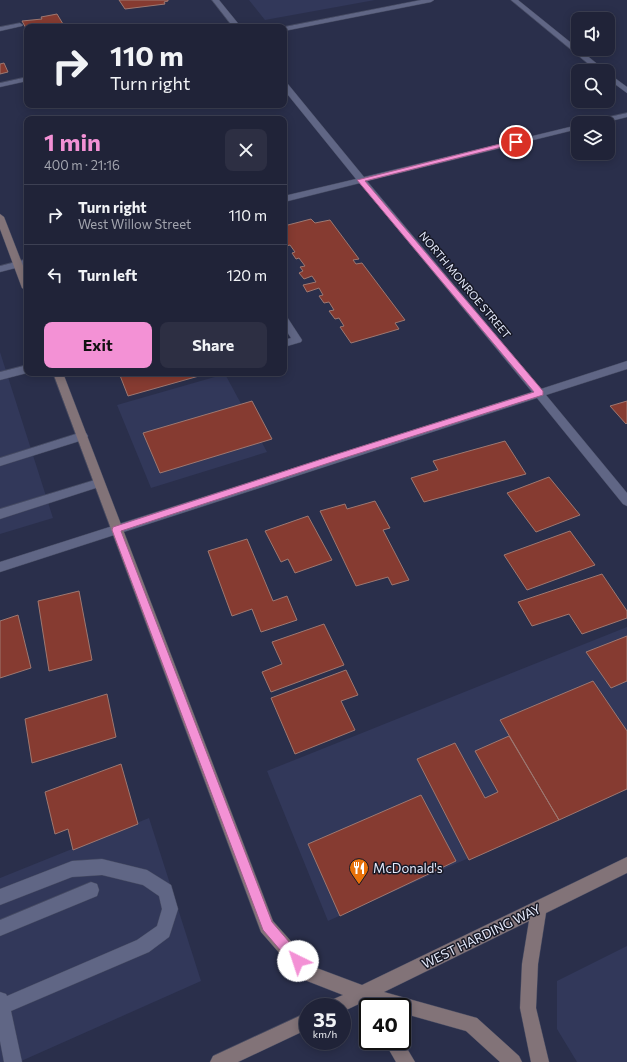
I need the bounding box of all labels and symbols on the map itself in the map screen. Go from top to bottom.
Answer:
pin [499,125,533,159]
street label: NORTH MONROE STREET [417,229,514,341]
restaurant icon: McDonald's [348,857,370,885]
place label: McDonald's [373,860,443,876]
street label: WEST HARDING WAY [419,900,544,972]
position arrow [277,940,319,982]
speed limit sign: 40 [359,998,411,1050]

